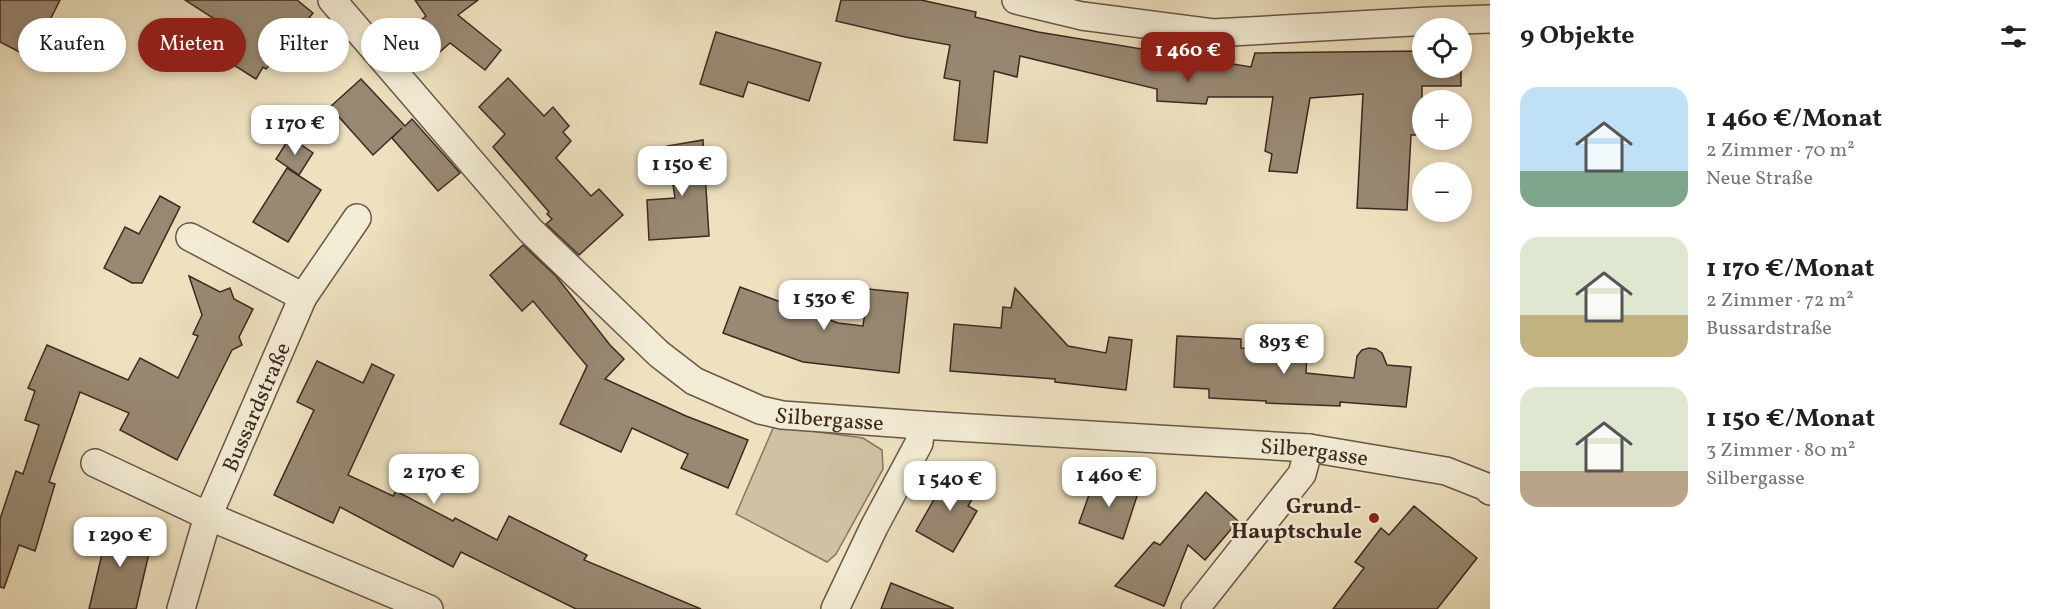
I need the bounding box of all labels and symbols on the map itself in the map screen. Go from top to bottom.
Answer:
pin: 1 460 € [1133,32,1243,83]
pin: 1 170 € [240,105,350,156]
pin: 1 150 € [627,146,737,197]
pin: 1 530 € [769,280,879,331]
pin: 893 € [1242,324,1326,375]
street label: Bussardstraße [216,338,300,477]
street label: Silbergasse [772,401,885,440]
street label: Silbergasse [1259,432,1370,476]
pin: 2 170 € [379,454,489,505]
pin: 1 460 € [1054,457,1164,508]
pin: 1 540 € [895,461,1005,512]
place label: Grund- Hauptschule [1231,492,1362,548]
marker: Grund- Hauptschule [1367,511,1381,525]
pin: 1 290 € [65,517,175,568]

